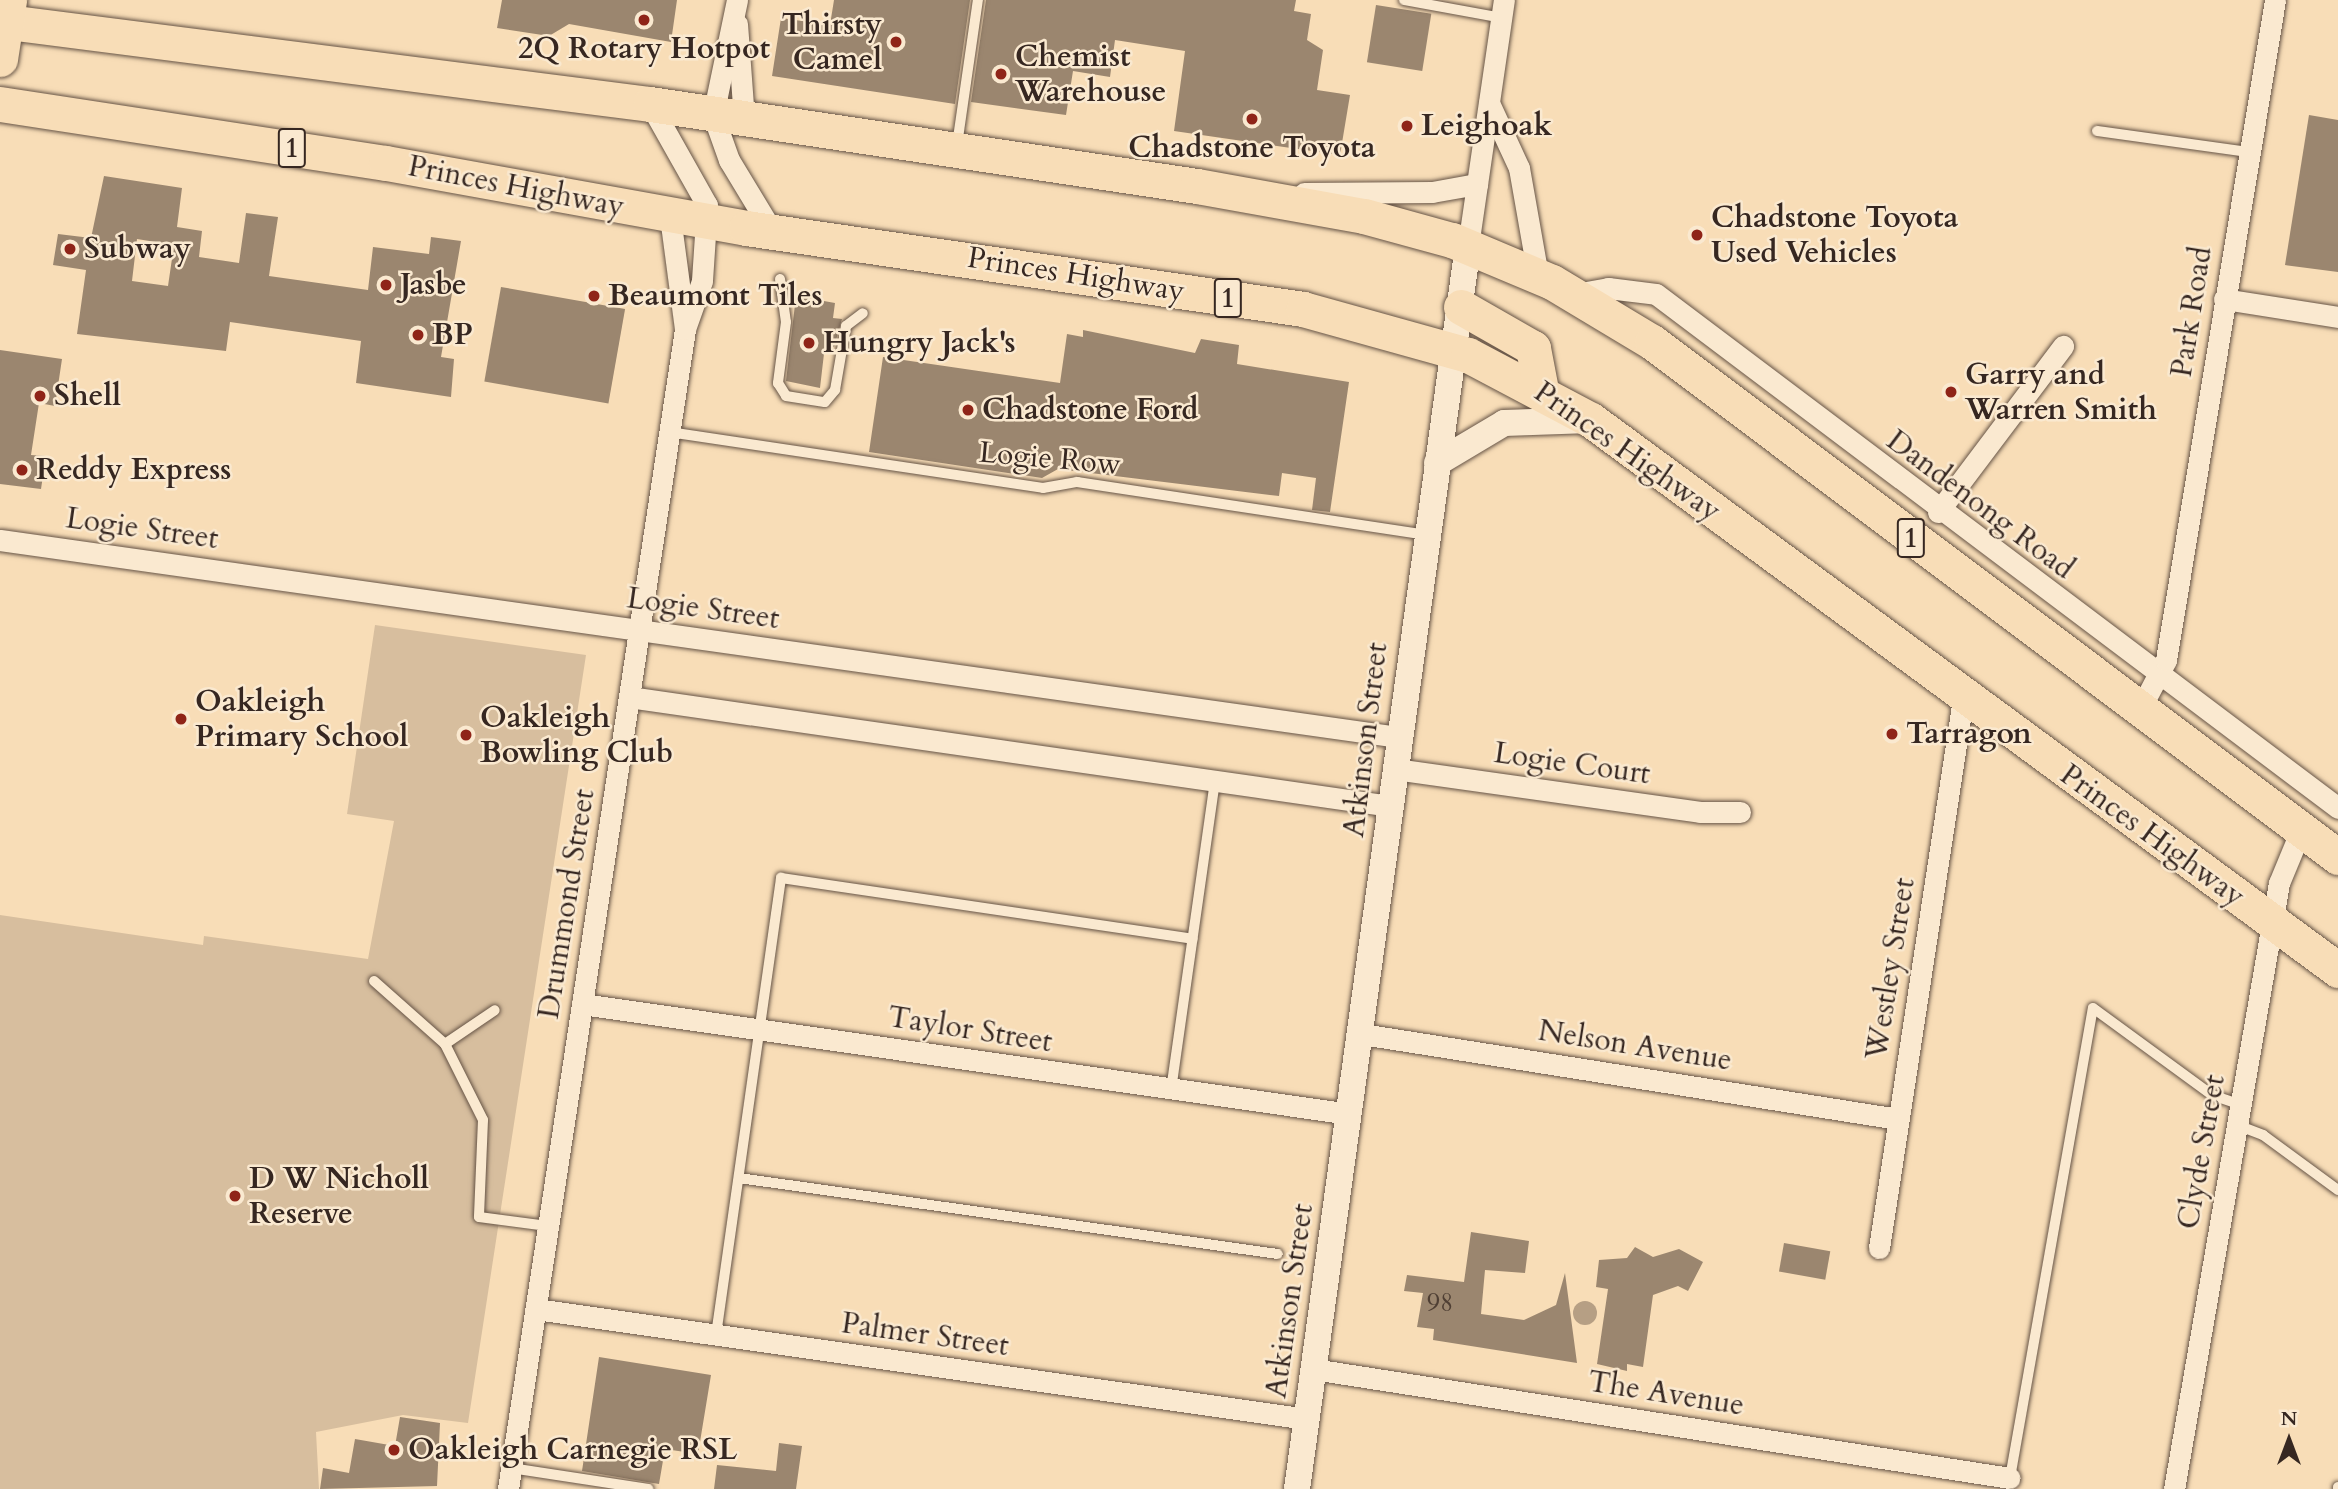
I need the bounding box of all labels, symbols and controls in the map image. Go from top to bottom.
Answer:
place label: Thirsty Camel [782,7,882,78]
marker: 2Q Rotary Hotpot [636,12,652,28]
place label: 2Q Rotary Hotpot [518,31,770,67]
marker: Thirsty Camel [888,34,904,50]
place label: Chemist Warehouse [1015,39,1166,110]
marker: Chemist Warehouse [993,66,1009,82]
place label: Leighoak [1421,108,1552,144]
marker: Chadstone Toyota [1244,111,1260,127]
marker: Leighoak [1399,118,1415,134]
road number: 1 [276,124,308,172]
place label: Chadstone Toyota [1128,130,1376,166]
street label: Princes Highway [405,148,627,226]
place label: Chadstone Toyota Used Vehicles [1711,200,1958,270]
marker: Chadstone Toyota Used Vehicles [1689,227,1705,243]
place label: Subway [84,231,191,267]
street label: Princes Highway [965,240,1187,310]
marker: Subway [62,241,78,257]
street label: Park Road [2164,244,2220,380]
place label: Jasbe [400,267,467,303]
road number: 1 [1212,274,1244,322]
marker: Jasbe [378,277,394,293]
place label: Beaumont Tiles [608,278,823,314]
marker: Beaumont Tiles [586,288,602,304]
place label: BP [432,317,473,353]
place label: Hungry Jack's [823,325,1016,361]
marker: BP [410,327,426,343]
marker: Hungry Jack's [801,335,817,351]
place label: Garry and Warren Smith [1965,357,2157,428]
street label: Princes Highway [1527,374,1727,530]
place label: Shell [54,378,121,414]
marker: Garry and Warren Smith [1943,384,1959,400]
marker: Shell [32,388,48,404]
place label: Chadstone Ford [982,392,1198,428]
marker: Chadstone Ford [960,402,976,418]
street label: Dandenong Road [1879,423,2081,587]
street label: Logie Row [978,435,1122,483]
place label: Reddy Express [36,452,231,488]
marker: Reddy Express [14,462,30,478]
street label: Logie Street [64,500,220,558]
road number: 1 [1895,514,1927,562]
street label: Logie Street [625,580,781,638]
street label: Atkinson Street [1336,641,1396,839]
place label: Oakleigh Primary School [195,684,408,754]
place label: Oakleigh Bowling Club [480,700,673,770]
marker: Oakleigh Primary School [173,711,189,727]
place label: Tarragon [1906,716,2032,752]
marker: Tarragon [1884,726,1900,742]
marker: Oakleigh Bowling Club [458,727,474,743]
street label: Logie Court [1492,735,1652,793]
street label: Princes Highway [2053,757,2251,915]
street label: Drummond Street [531,787,603,1021]
street label: Westley Street [1859,876,1923,1062]
street label: Taylor Street [885,999,1055,1061]
street label: Nelson Avenue [1536,1013,1734,1079]
street label: Clyde Street [2171,1072,2233,1232]
place label: D W Nicholl Reserve [249,1161,429,1232]
marker: D W Nicholl Reserve [227,1188,243,1204]
street label: Atkinson Street [1259,1202,1321,1400]
house number: 98 [1427,1287,1453,1319]
street label: Palmer Street [839,1305,1011,1365]
street label: The Avenue [1585,1364,1747,1424]
north arrow [2254,1405,2324,1475]
text: N [2281,1406,2297,1432]
place label: Oakleigh Carnegie RSL [408,1432,737,1468]
marker: Oakleigh Carnegie RSL [386,1442,402,1458]

